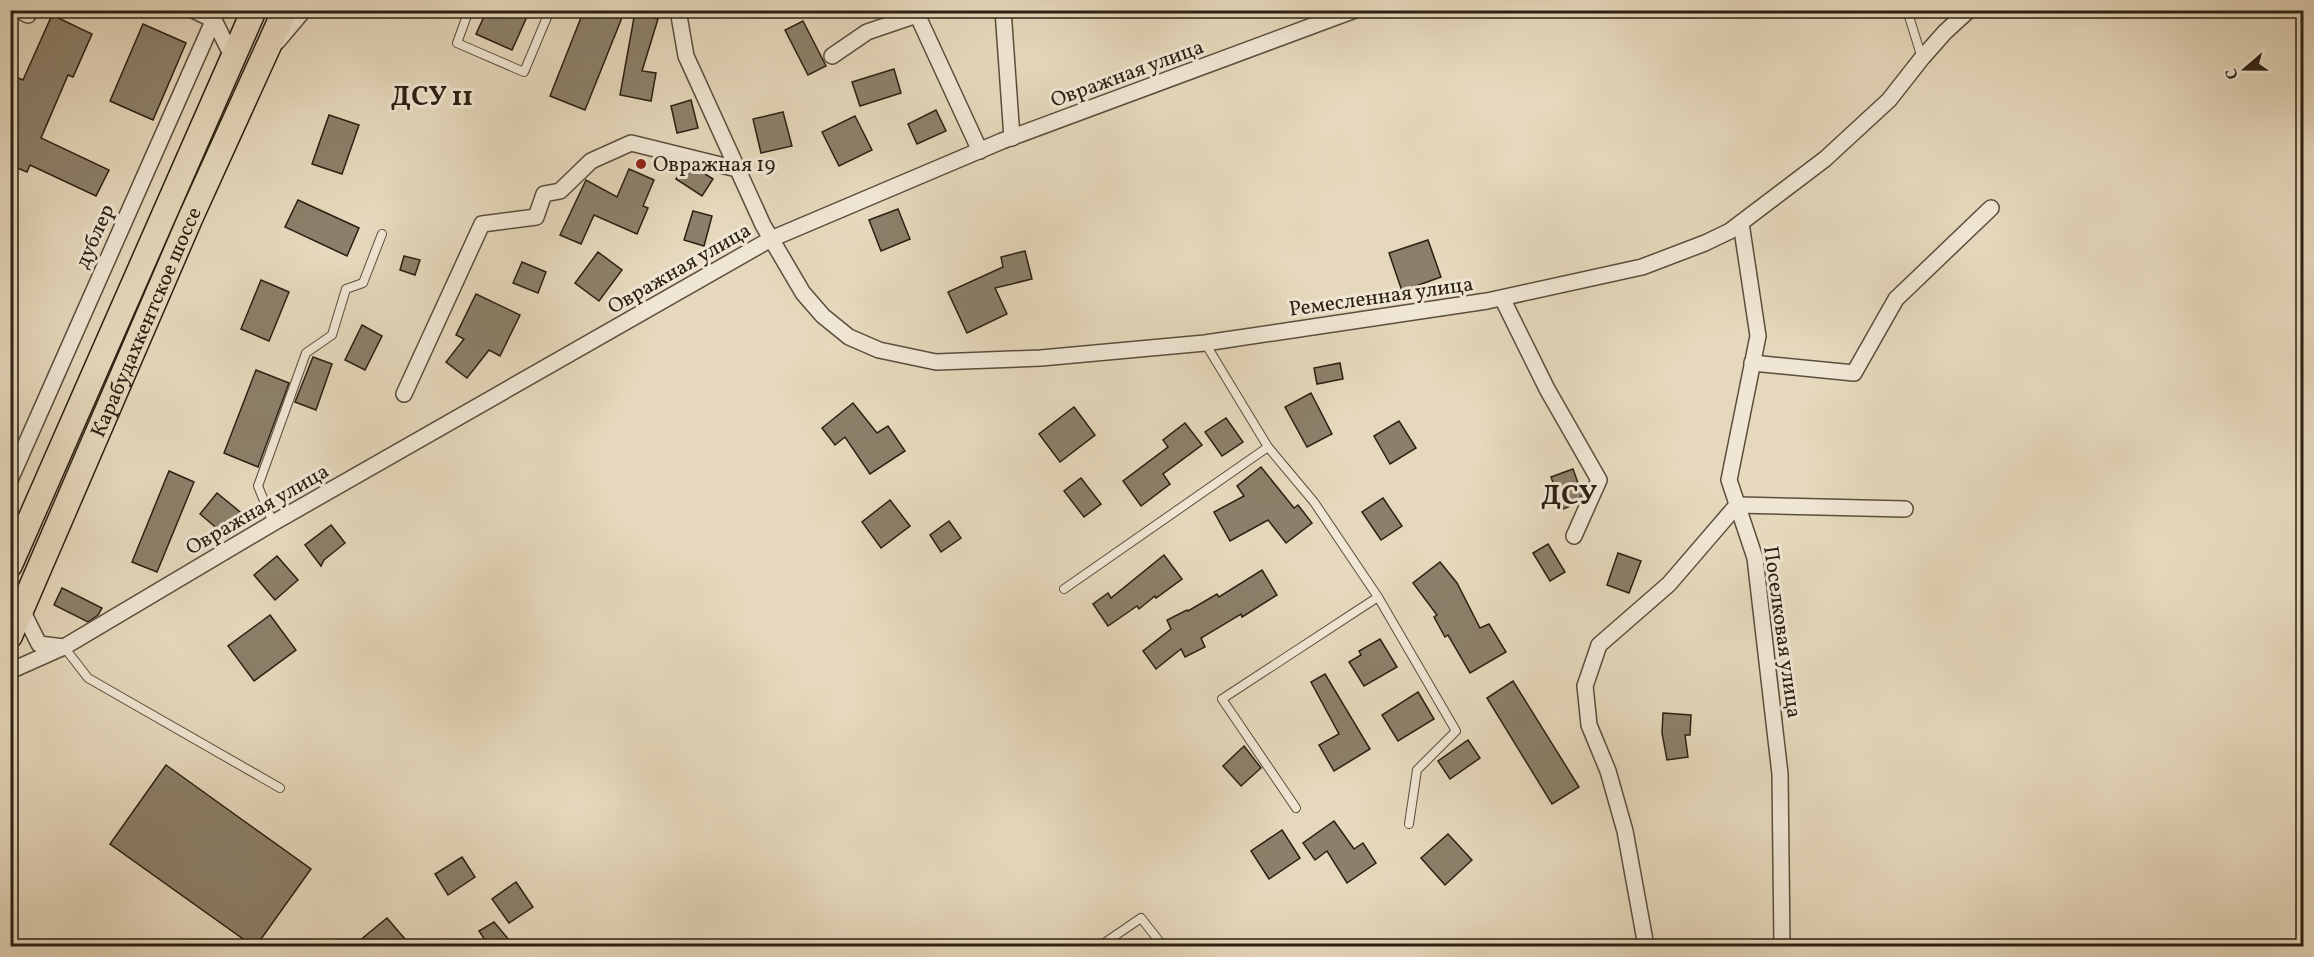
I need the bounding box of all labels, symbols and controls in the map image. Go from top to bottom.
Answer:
street label: Овражная улица [1047,33,1208,116]
north arrow [2215,39,2275,99]
text: С [2221,65,2245,82]
district label: ДСУ 11 [391,79,473,117]
place label: Овражная 19 [653,151,776,180]
marker: Овражная 19 [634,157,648,171]
street label: дублер [68,200,122,273]
street label: Карабудахкентское шоссе [84,203,210,442]
street label: Овражная улица [603,216,757,322]
street label: Ремесленная улица [1287,270,1475,325]
street label: Овражная улица [181,457,335,563]
district label: ДСУ [1541,478,1597,516]
street label: Поселковая улица [1755,544,1808,720]

